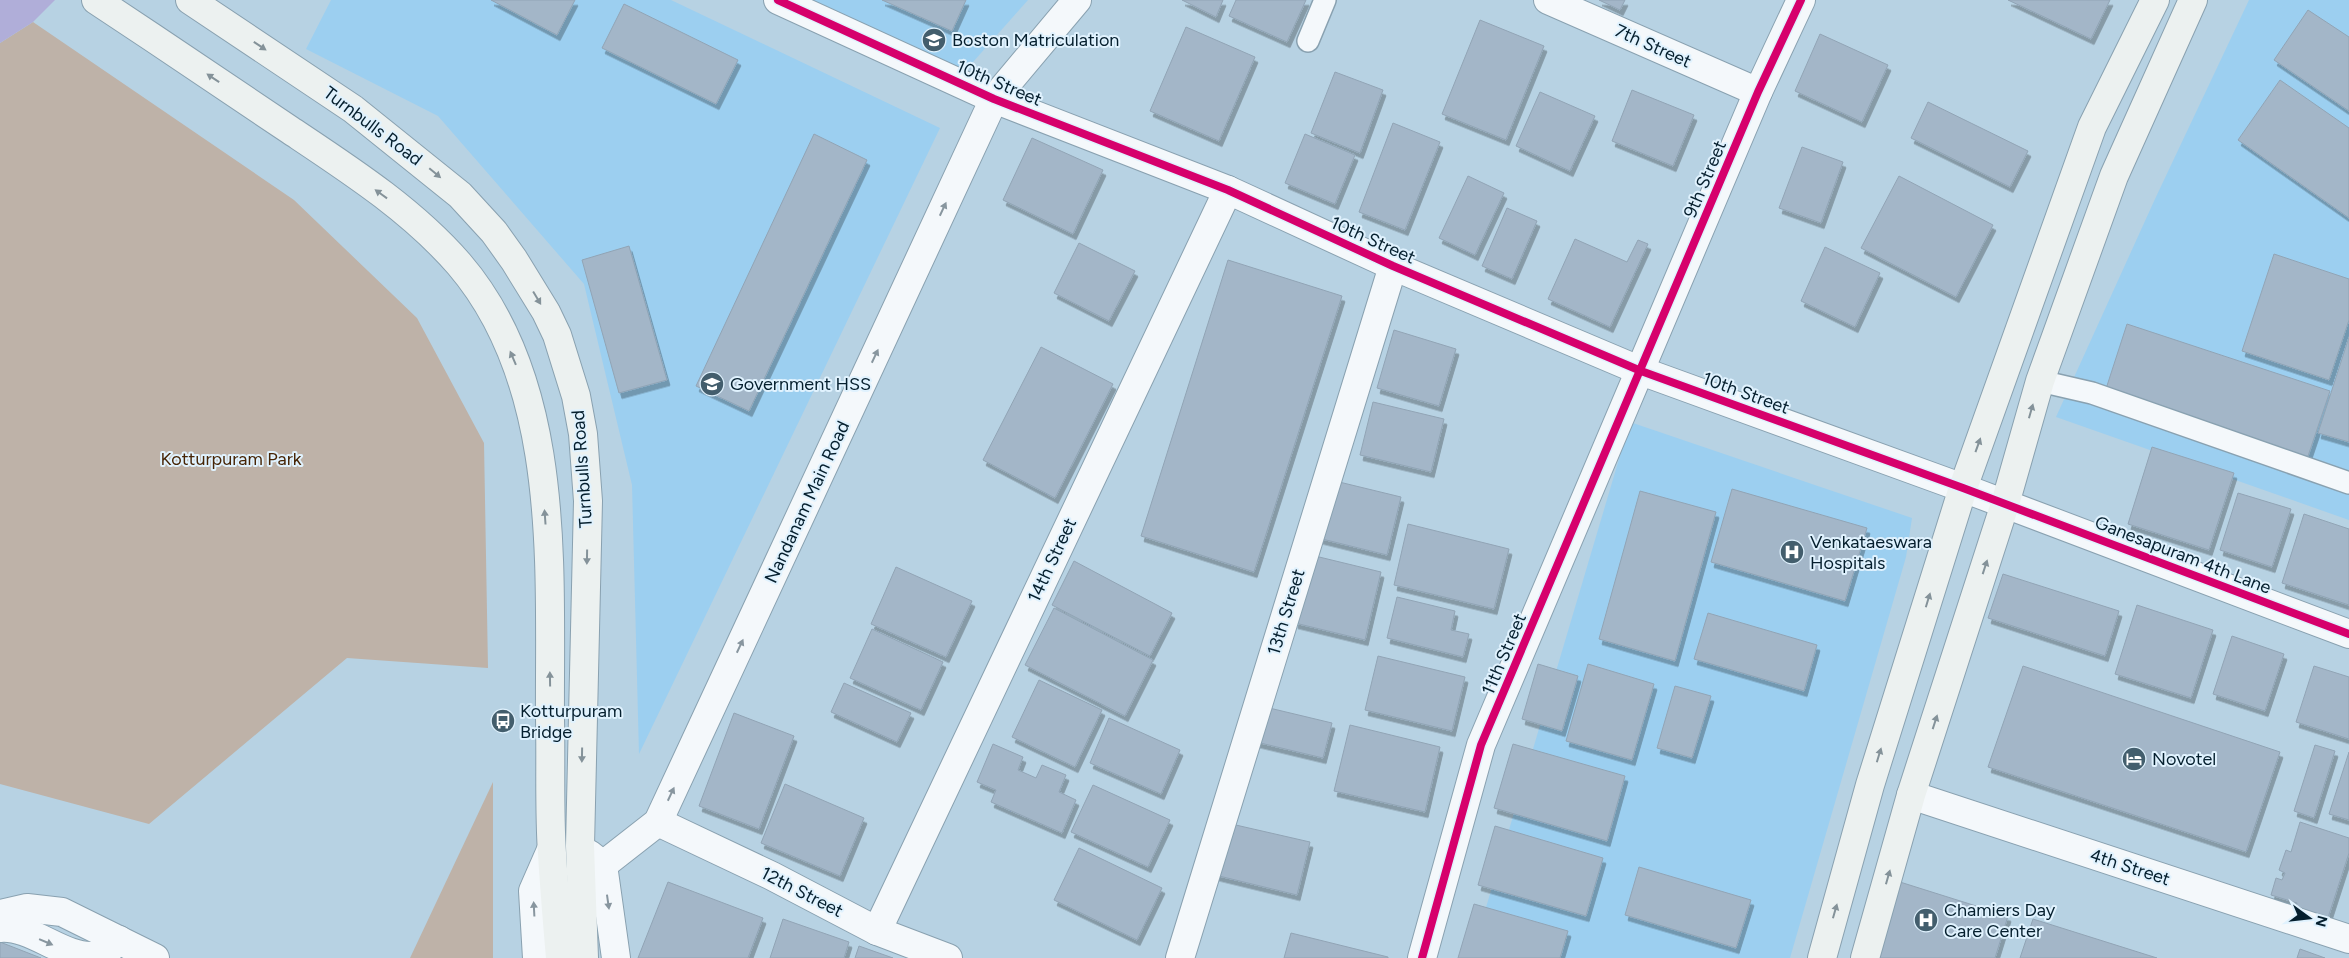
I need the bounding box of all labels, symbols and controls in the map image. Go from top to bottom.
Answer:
street label: 7th Street [1611,19,1695,73]
school or university icon: Boston Matriculation [921,27,947,53]
place label: Boston Matriculation [952,29,1119,51]
one-way arrow [253,42,267,51]
street label: 10th Street [953,55,1045,111]
one-way arrow [206,74,220,83]
street label: Turnbulls Road [319,82,427,170]
street label: 9th Street [1679,137,1731,221]
one-way arrow [428,168,441,179]
one-way arrow [374,189,388,199]
one-way arrow [940,202,948,216]
street label: 10th Street [1327,212,1419,269]
one-way arrow [533,292,542,305]
one-way arrow [871,349,879,363]
one-way arrow [509,351,517,365]
street label: 10th Street [1700,367,1793,419]
school or university icon: Government HSS [699,371,725,397]
place label: Government HSS [730,373,871,395]
one-way arrow [2028,404,2036,419]
street label: Turnbulls Road [567,409,597,529]
street label: Nandanam Main Road [760,417,854,587]
one-way arrow [1975,438,1983,453]
park label: Kotturpuram Park [161,448,302,470]
one-way arrow [541,508,549,524]
street label: Ganesapuram 4th Lane [2092,511,2274,599]
street label: 14th Street [1023,514,1081,606]
place label: Venkataeswara Hospitals [1810,531,1932,574]
hospital icon: Venkataeswara Hospitals [1779,539,1805,565]
one-way arrow [582,549,590,565]
one-way arrow [1982,560,1989,575]
street label: 13th Street [1262,566,1310,658]
one-way arrow [1925,592,1932,607]
street label: 11th Street [1477,610,1531,698]
one-way arrow [736,639,744,653]
one-way arrow [546,671,554,687]
place label: Kotturpuram Bridge [520,700,622,743]
bus stop icon: Kotturpuram Bridge [490,708,516,734]
one-way arrow [1931,714,1939,729]
hotel icon: Novotel [2121,746,2147,772]
one-way arrow [578,747,586,763]
one-way arrow [1876,747,1884,762]
place label: Novotel [2152,748,2216,770]
one-way arrow [668,787,676,801]
street label: 4th Street [2087,844,2173,890]
street label: 12th Street [757,862,847,922]
one-way arrow [1884,870,1892,885]
north arrow [2284,893,2334,943]
one-way arrow [604,894,612,910]
place label: Chamiers Day Care Center [1944,899,2056,942]
one-way arrow [530,901,538,917]
one-way arrow [1831,903,1839,918]
hospital icon: Chamiers Day Care Center [1913,907,1939,933]
text: N [2311,914,2331,929]
one-way arrow [39,938,53,946]

